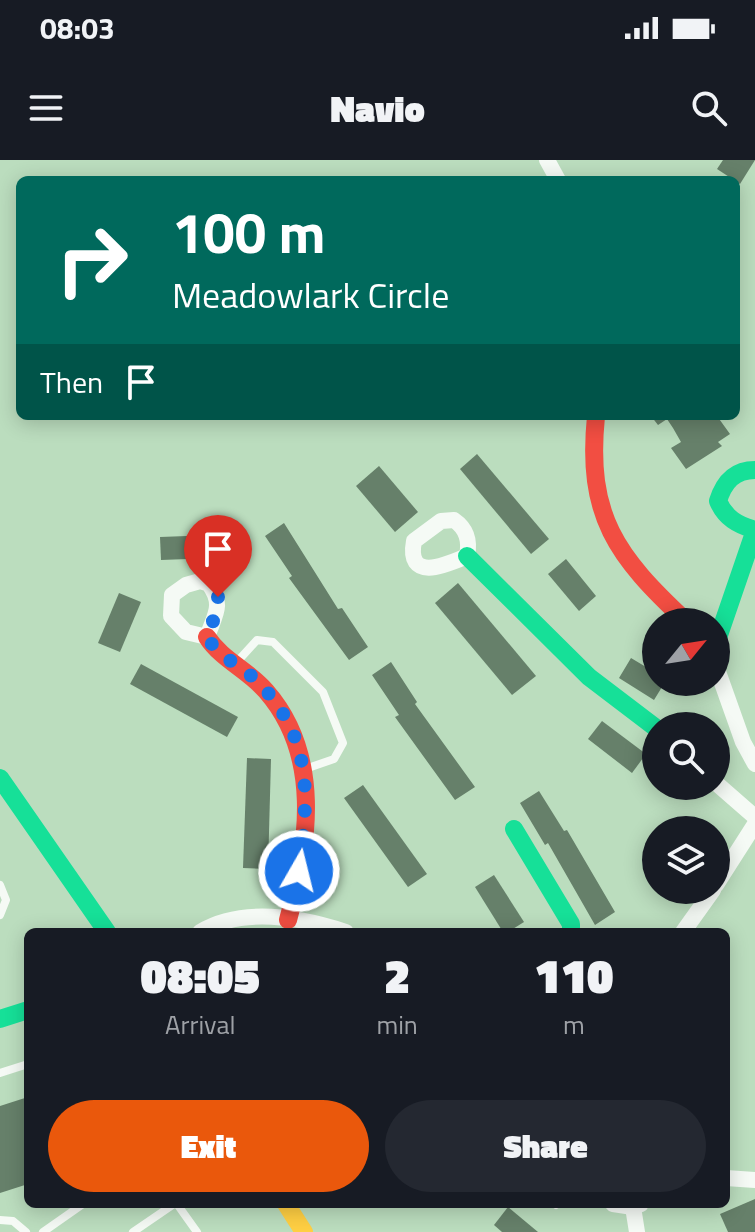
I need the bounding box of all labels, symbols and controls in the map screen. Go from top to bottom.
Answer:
text: 08:03 [40,5,115,51]
text: Navio [330,81,425,136]
icon: menu [24,86,68,130]
icon: search [687,86,731,130]
text: 100 m [172,190,325,275]
icon: right [40,208,144,312]
text: Meadowlark Circle [172,267,449,322]
text: Then [40,359,103,405]
icon: arrive [119,360,163,404]
pin [184,515,252,597]
icon: arrive [196,527,240,571]
north arrow [642,608,730,696]
map controls [642,608,730,904]
button: search [642,712,730,800]
button: layers [642,816,730,904]
position arrow [257,829,341,913]
text: 08:05 [140,939,260,1012]
text: 2 [384,939,410,1012]
text: 110 [534,939,614,1012]
text: Arrival [165,1005,235,1044]
text: min [376,1005,418,1044]
text: m [563,1005,585,1044]
button: Exit [48,1100,369,1192]
button: Share [385,1100,706,1192]

